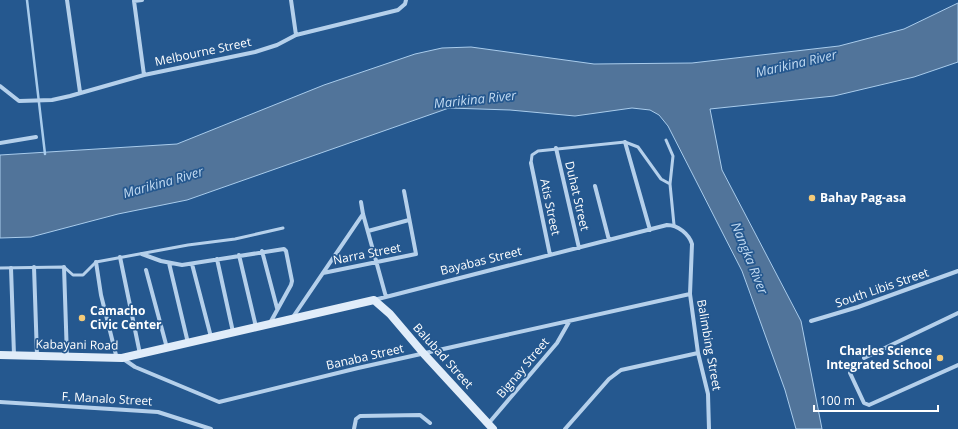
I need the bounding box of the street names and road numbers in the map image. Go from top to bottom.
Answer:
street label: Melbourne Street [153,33,253,70]
street label: Duhat Street [561,159,594,232]
street label: Atis Street [536,177,565,237]
street label: Narra Street [332,239,402,268]
street label: Bayabas Street [438,242,523,279]
street label: South Libis Street [833,264,931,312]
street label: Balimbing Street [693,298,726,392]
street label: Balubad Street [409,319,477,392]
street label: Bignay Street [492,334,553,401]
street label: Kabayani Road [35,335,119,354]
street label: Banaba Street [324,339,405,374]
street label: F. Manalo Street [61,388,153,409]

